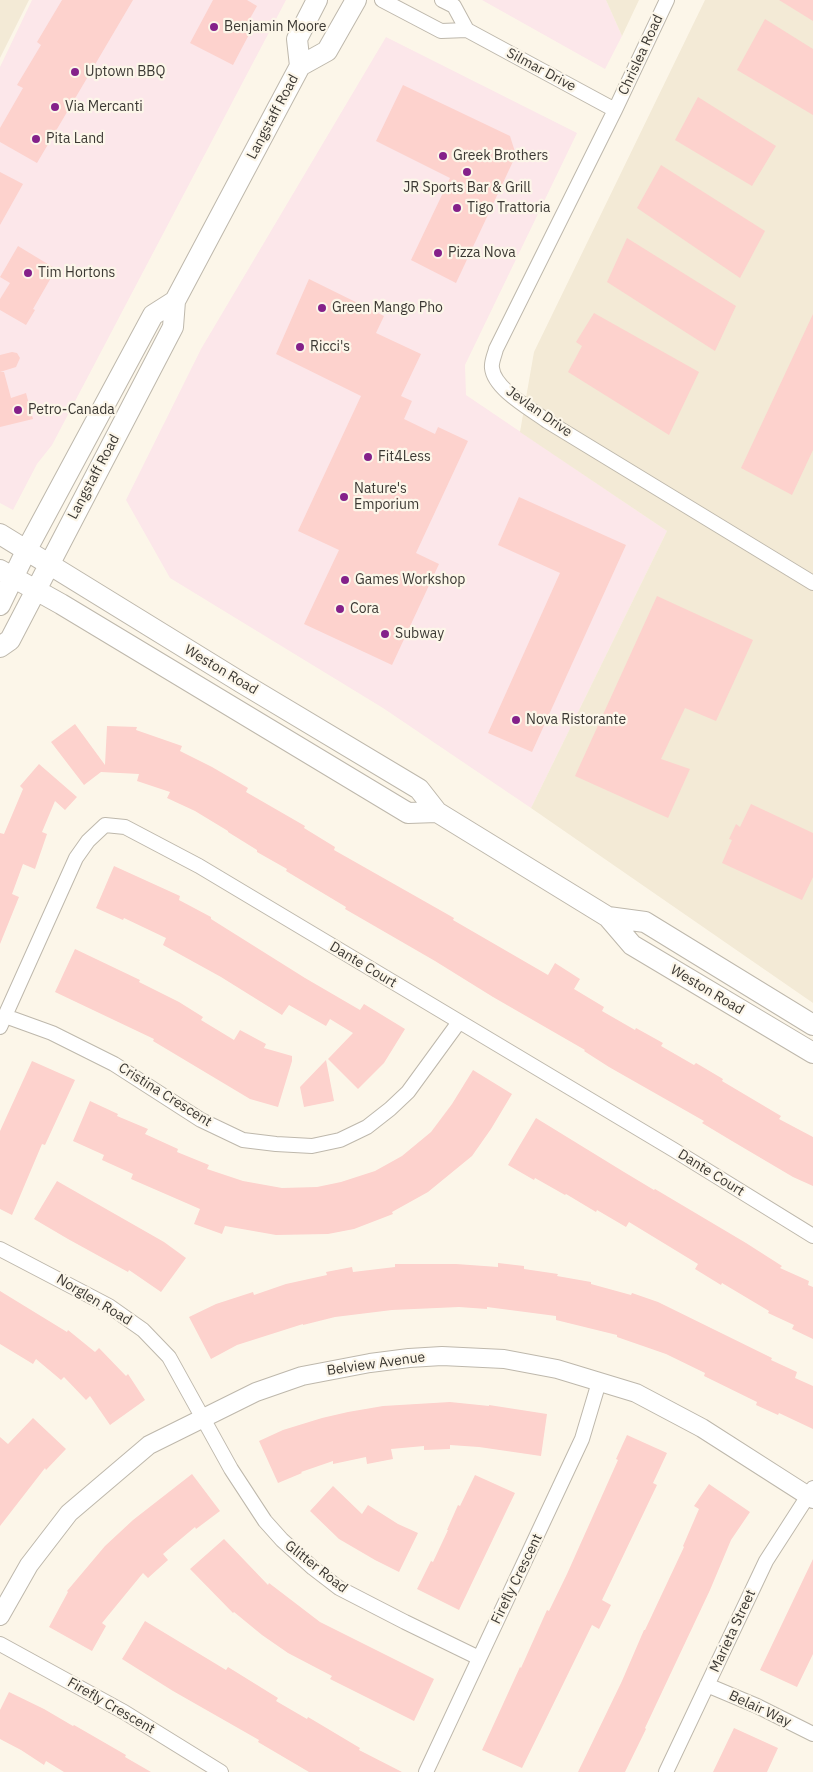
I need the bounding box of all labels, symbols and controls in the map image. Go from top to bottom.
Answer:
street label: Chrislea Road [615,12,667,98]
place label: Benjamin Moore [224,19,327,35]
marker: Benjamin Moore [208,21,220,33]
street label: Silmar Drive [503,45,579,95]
place label: Uptown BBQ [85,64,165,80]
marker: Uptown BBQ [69,66,81,78]
street label: Langstaff Road [244,72,302,162]
place label: Via Mercanti [65,99,143,115]
marker: Via Mercanti [49,101,61,113]
place label: Pita Land [46,131,104,147]
marker: Pita Land [30,133,42,145]
place label: Greek Brothers [453,148,548,164]
marker: Greek Brothers [437,150,449,162]
marker: JR Sports Bar & Grill [461,166,473,178]
place label: JR Sports Bar & Grill [403,180,531,196]
place label: Tigo Trattoria [467,200,550,216]
marker: Tigo Trattoria [451,202,463,214]
place label: Pizza Nova [448,245,516,261]
marker: Pizza Nova [432,247,444,259]
place label: Tim Hortons [38,265,115,281]
marker: Tim Hortons [22,267,34,279]
place label: Green Mango Pho [332,300,443,316]
marker: Green Mango Pho [316,302,328,314]
place label: Ricci's [310,339,350,355]
marker: Ricci's [294,341,306,353]
street label: Jevlan Drive [503,383,575,441]
place label: Petro-Canada [28,402,115,418]
marker: Petro-Canada [12,404,24,416]
street label: Langstaff Road [65,432,123,522]
place label: Fit4Less [378,449,431,465]
marker: Fit4Less [362,451,374,463]
place label: Nature's Emporium [354,481,419,514]
marker: Nature's Emporium [338,491,350,503]
place label: Games Workshop [355,572,465,588]
marker: Games Workshop [339,574,351,586]
place label: Cora [350,601,379,617]
marker: Cora [334,603,346,615]
place label: Subway [395,626,444,642]
marker: Subway [379,628,391,640]
street label: Weston Road [181,641,261,699]
place label: Nova Ristorante [526,712,626,728]
marker: Nova Ristorante [510,714,522,726]
street label: Dante Court [326,938,400,992]
street label: Weston Road [667,961,747,1019]
street label: Cristina Crescent [115,1060,215,1130]
street label: Dante Court [675,1146,747,1200]
street label: Norglen Road [53,1271,135,1329]
street label: Belview Avenue [326,1349,426,1379]
street label: Firefly Crescent [488,1531,546,1627]
street label: Glitter Road [281,1537,351,1597]
street label: Marieta Street [707,1587,759,1675]
street label: Firefly Crescent [64,1674,158,1738]
street label: Belair Way [726,1687,794,1731]

